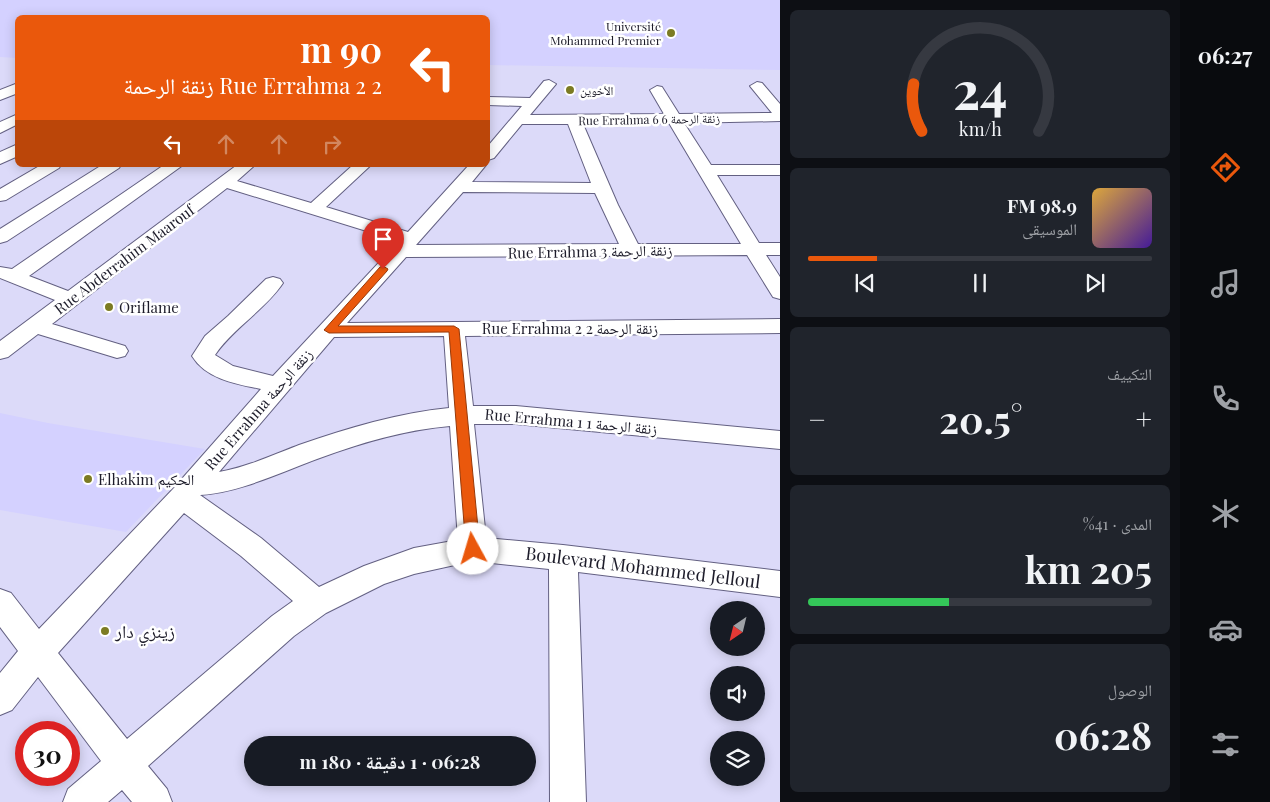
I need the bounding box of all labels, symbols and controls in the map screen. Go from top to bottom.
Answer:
place label: Université Mohammed Premier [550,18,662,48]
text: 90 m [300,25,382,72]
marker: Université Mohammed Premier [665,27,677,39]
icon: left [400,35,465,100]
text: 06:27 [1198,40,1252,70]
text: 24 [953,54,1007,123]
text: Rue Errahma 2 2 زنقة الرحمة [123,70,382,100]
place label: الأخوين [580,82,614,98]
marker: الأخوين [564,84,576,96]
street label: Rue Errahma 6 6 زنقة الرحمة [578,110,720,128]
text: km/h [959,117,1002,140]
icon: left [159,130,187,158]
icon: ahead [212,130,240,158]
icon: ahead [265,130,293,158]
icon: right [318,130,346,158]
icon: directions [1208,150,1243,185]
text: 98.9 FM [1007,192,1077,218]
street label: Rue Abderrahim Maarouf [50,199,199,318]
pin [362,218,404,269]
text: الموسيقى [1022,218,1077,239]
icon: arrive [369,225,397,253]
street label: Rue Errahma 3 زنقة الرحمة [507,240,673,262]
icon: music [1208,266,1243,301]
icon: previous [851,269,879,297]
icon: pause [966,269,994,297]
icon: next [1081,269,1109,297]
place label: Oriflame [119,297,179,317]
marker: Oriflame [103,301,115,313]
street label: Rue Errahma 2 2 زنقة الرحمة [482,318,658,338]
street label: Rue Errahma زنقة الرحمة [200,344,316,474]
text: التكييف [1107,363,1152,384]
icon: phone [1208,381,1243,416]
text: 20.5° [939,393,1022,444]
text: − [808,400,826,437]
text: + [1136,400,1152,437]
street label: Rue Errahma 1 زنقة الرحمة 1 [484,403,658,439]
place label: Elhakim الحكيم [98,469,194,490]
marker: Elhakim الحكيم [82,473,94,485]
icon: climate [1208,496,1243,531]
text: المدى · 41% [1083,513,1152,534]
position arrow [446,522,498,574]
street label: Boulevard Mohammed Jelloul [524,541,762,593]
text: 205 km [1025,543,1152,594]
north arrow [710,601,765,656]
map controls [710,601,765,786]
icon: car [1208,612,1243,647]
place label: زينزي دار [114,619,175,647]
marker: زينزي دار [99,625,111,637]
button: sound [710,666,765,721]
text: الوصول [1108,679,1152,700]
text: 06:28 [1054,709,1152,760]
speed limit sign: 30 [15,721,80,786]
icon: filters [1208,727,1243,762]
button: layers [710,731,765,786]
text: 06:28 · 1 دقيقة · 180 m [300,748,480,774]

